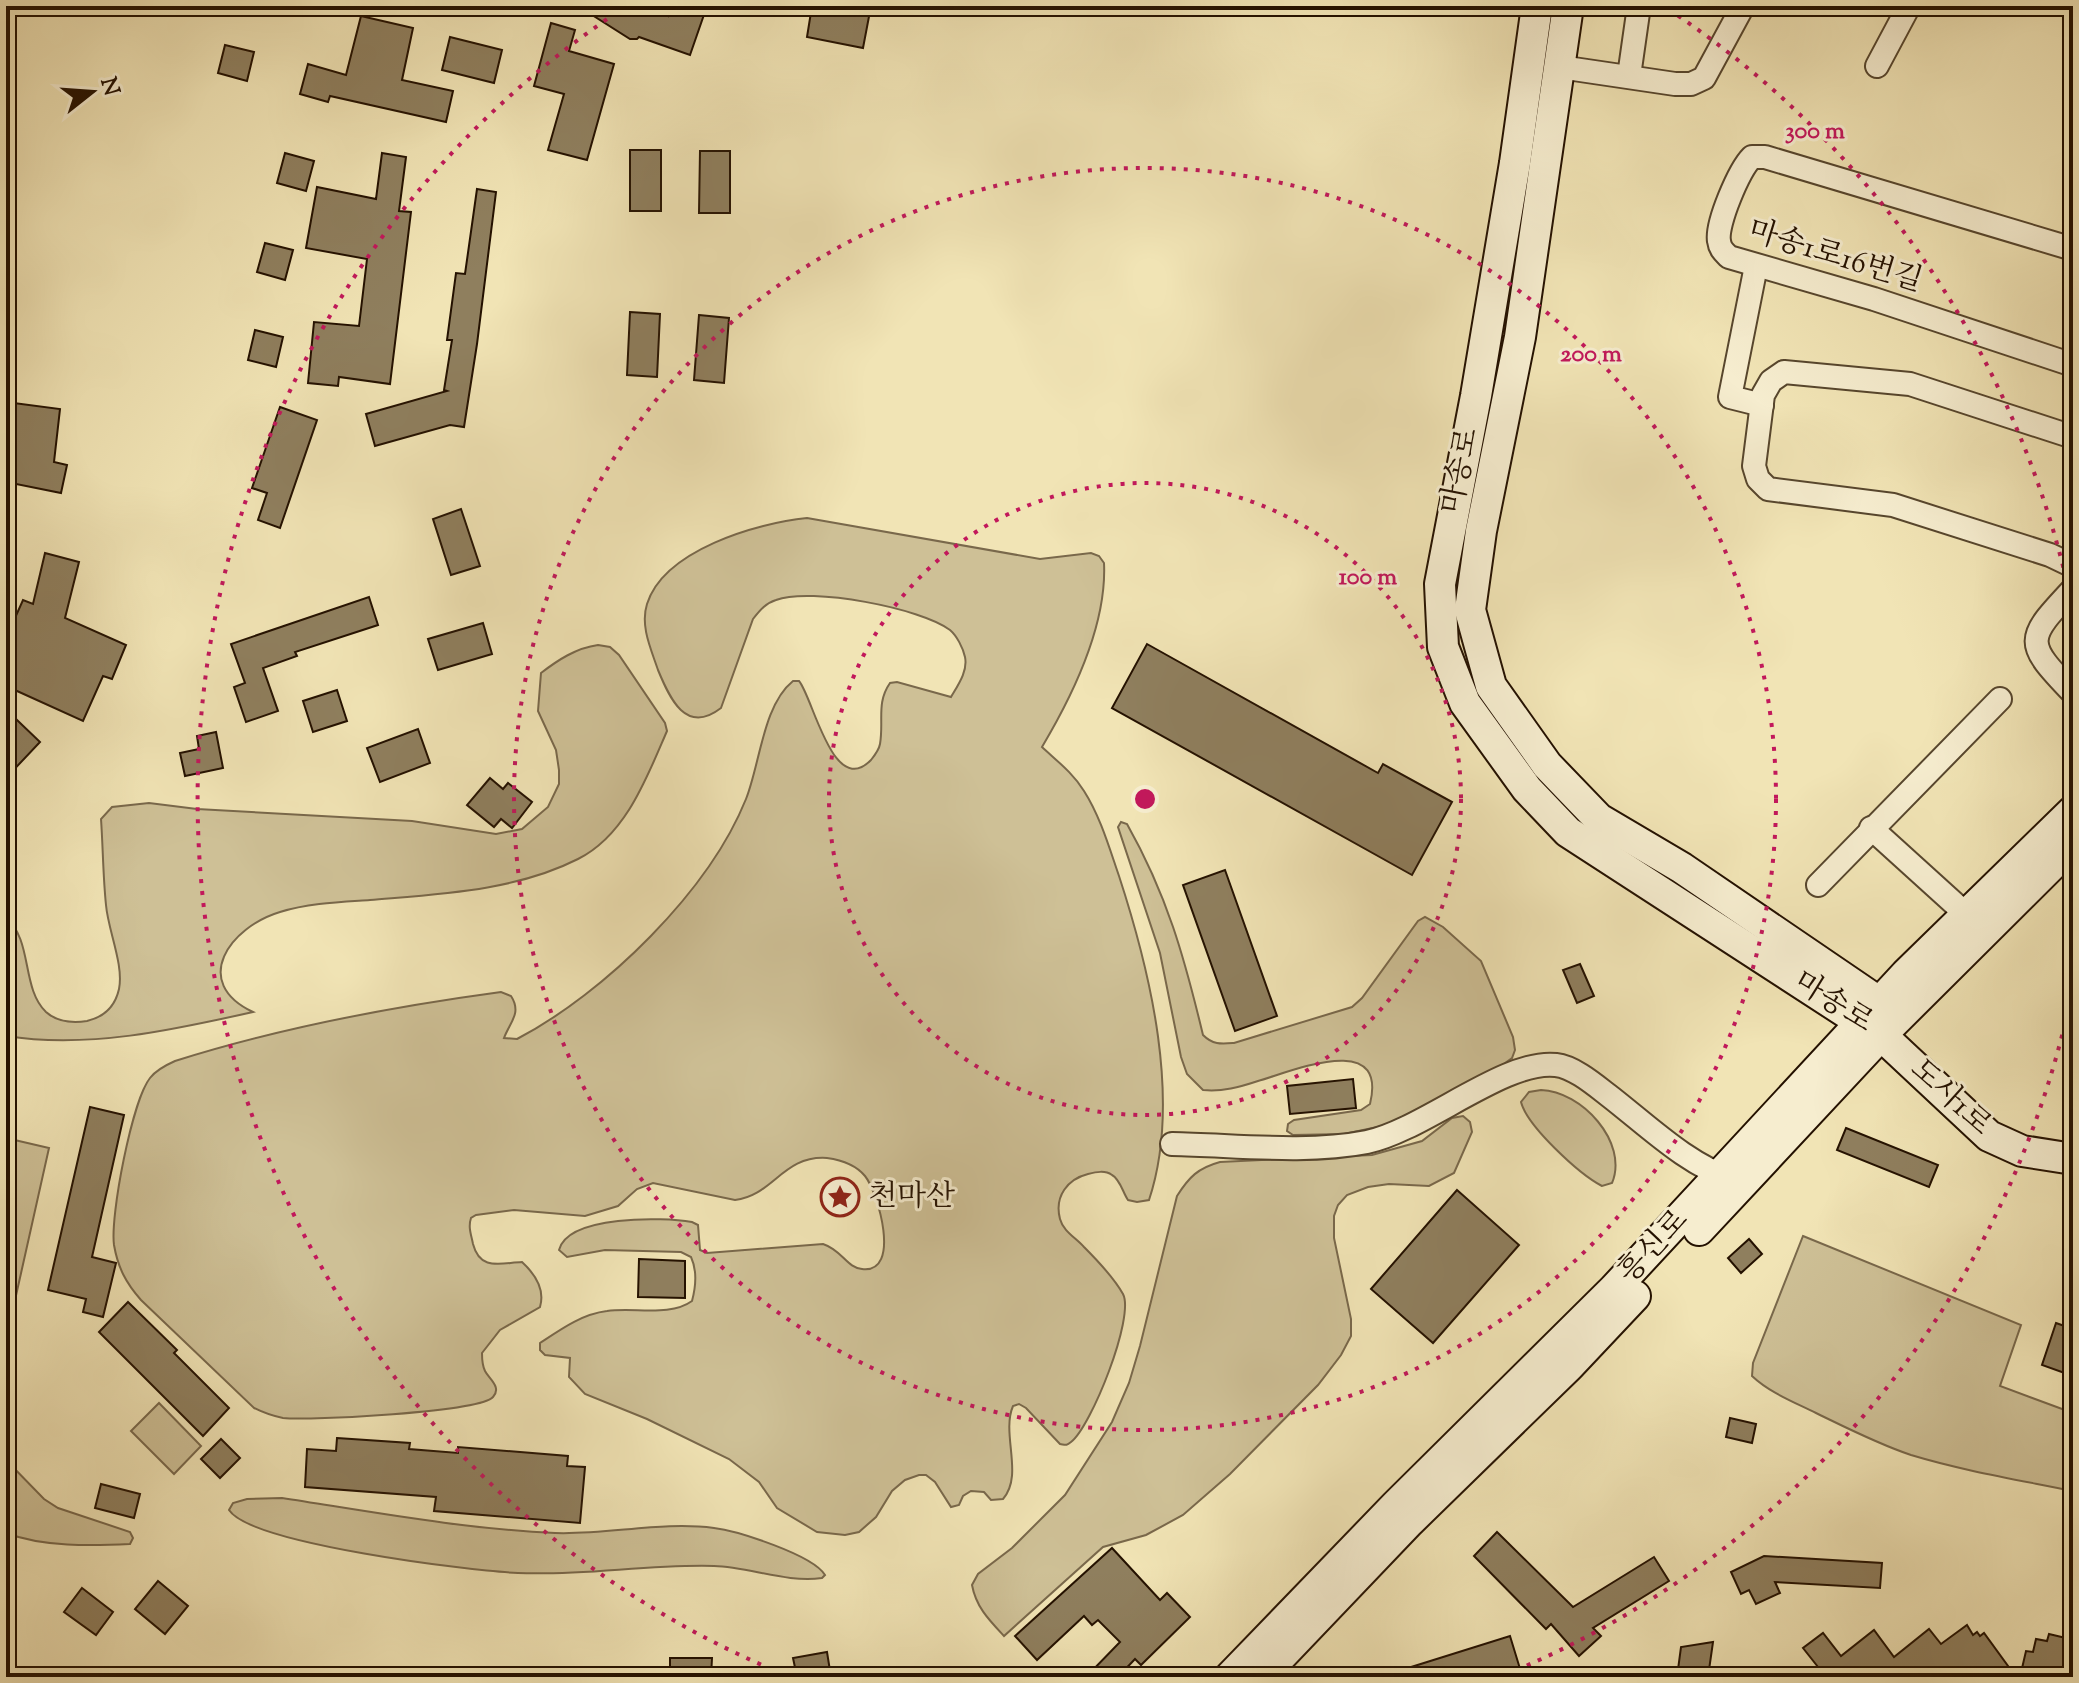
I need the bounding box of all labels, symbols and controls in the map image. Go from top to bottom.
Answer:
north arrow [52,52,132,132]
text: N [90,74,126,101]
text: 300 m [1785,115,1845,149]
street label: 마송1로16번길 [1743,210,1927,304]
text: 200 m [1560,338,1622,372]
street label: 마송로 [1432,424,1490,518]
text: 100 m [1339,561,1397,595]
centre of rings [1131,785,1159,813]
street label: 마송로 [1785,962,1881,1044]
street label: 도사1로 [1900,1050,2000,1146]
place icon: 천마산 [819,1176,861,1218]
place label: 천마산 [868,1176,955,1219]
street label: 흥신로 [1609,1201,1699,1293]

